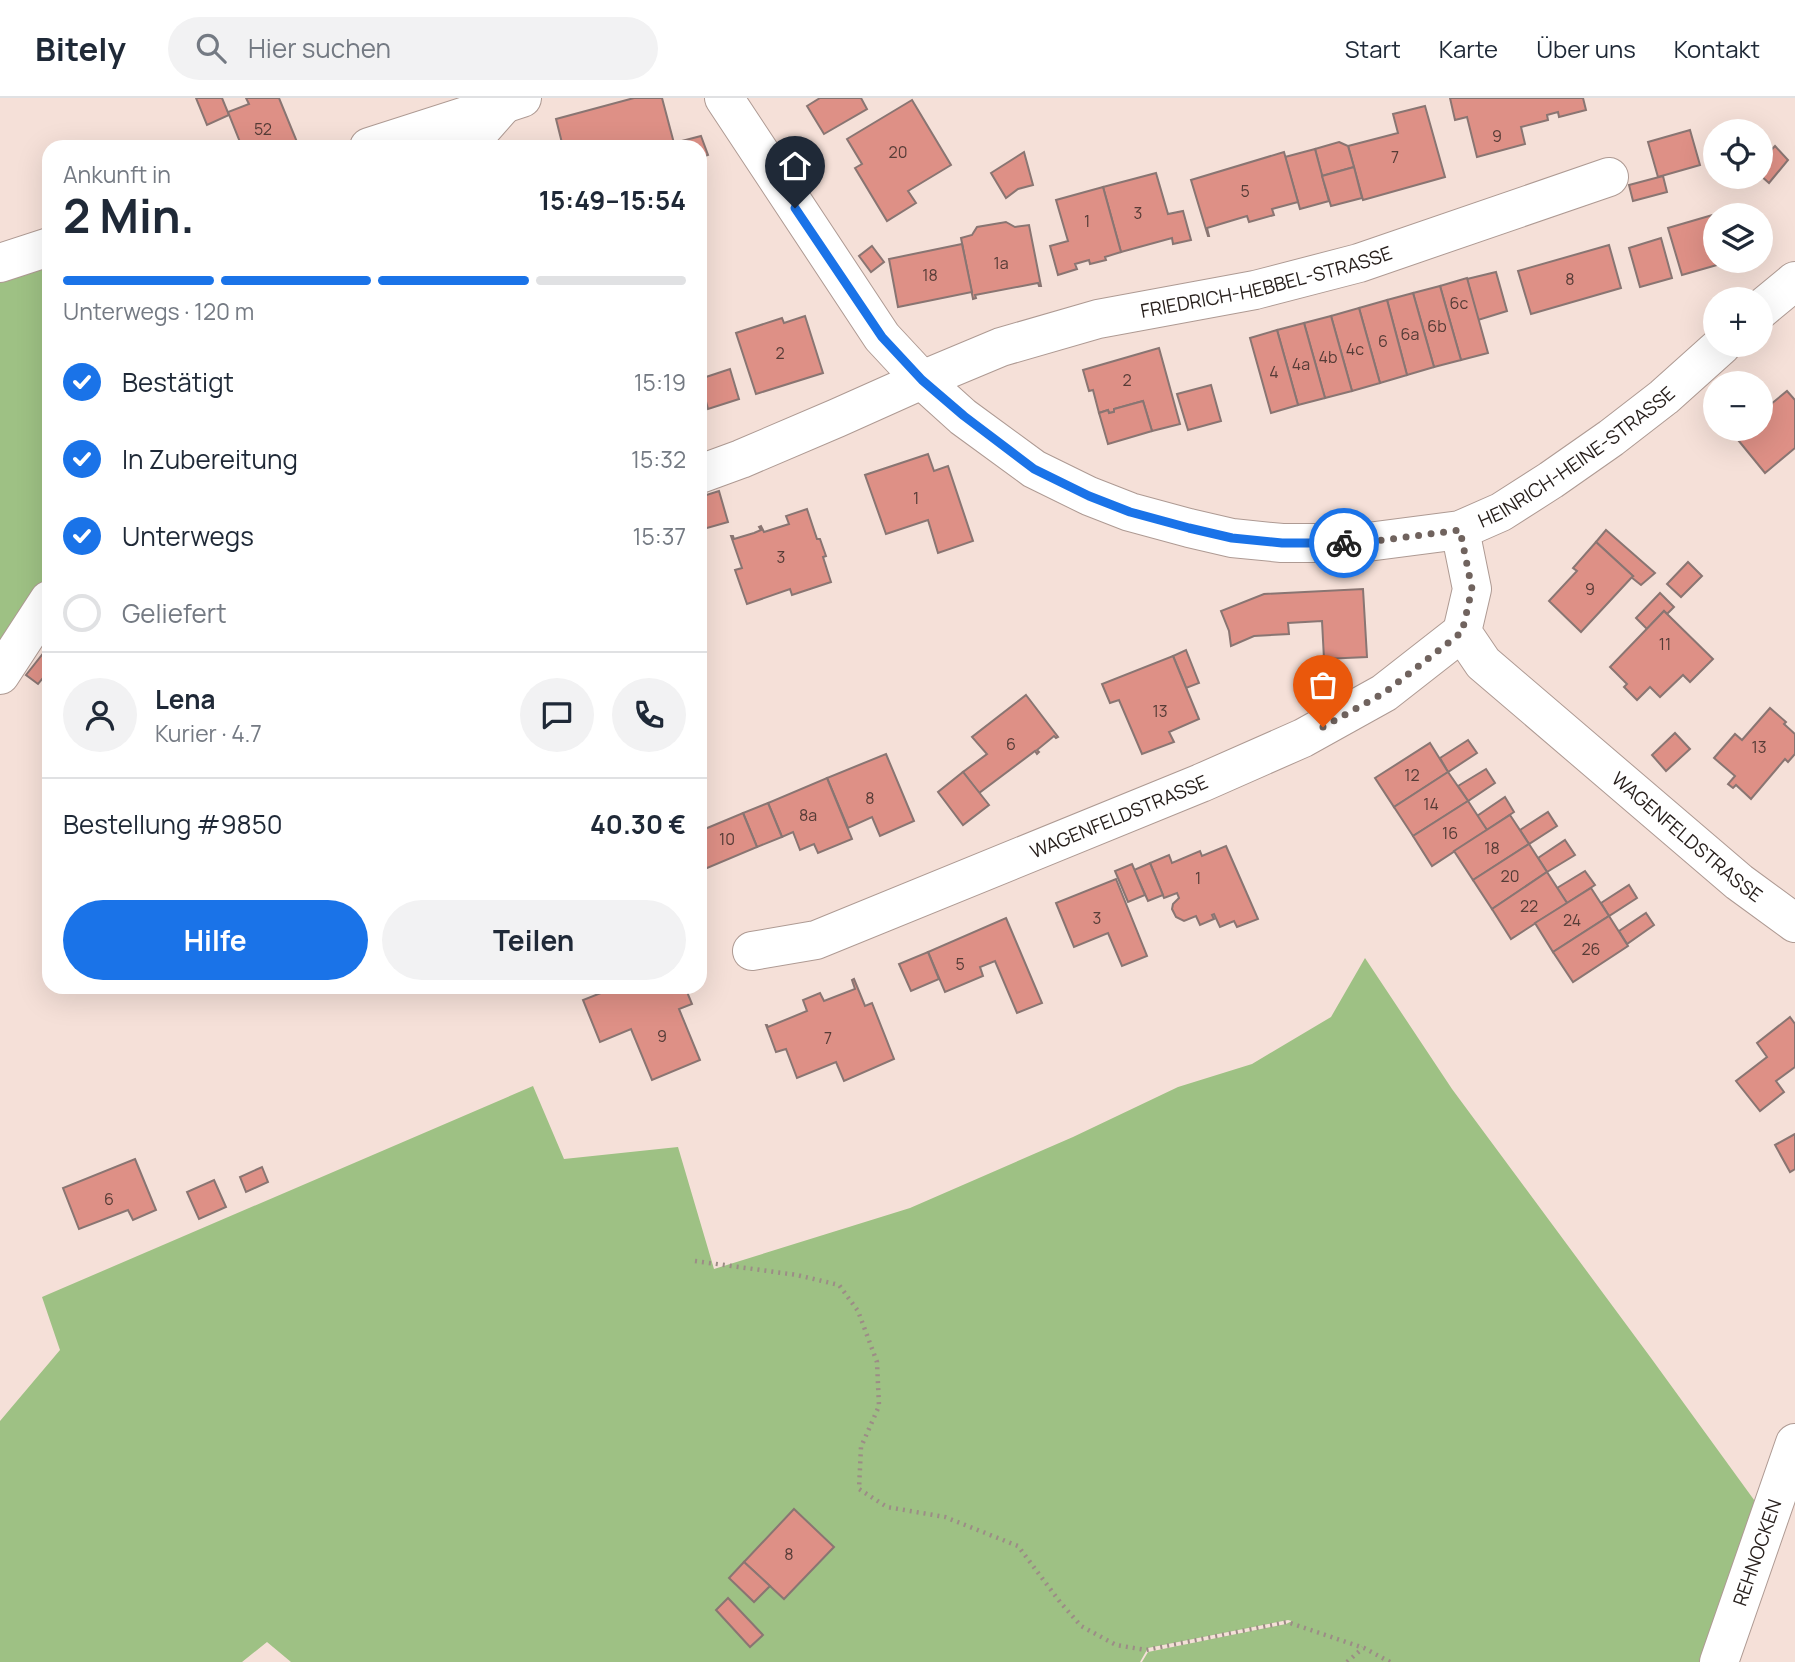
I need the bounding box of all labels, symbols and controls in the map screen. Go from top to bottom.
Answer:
search box [168,17,658,80]
text: Bitely [35,26,126,71]
icon: search [192,29,230,67]
text: Hier suchen [248,30,391,66]
text: Start [1345,32,1401,65]
text: Karte [1439,32,1498,65]
text: Über uns [1536,32,1636,65]
text: Kontakt [1674,32,1760,65]
house number: 52 [254,118,272,140]
map controls [1703,119,1773,441]
button: locate [1703,119,1773,189]
house number: 9 [1492,125,1502,147]
pin [765,136,825,208]
house number: 20 [889,141,907,163]
house number: 7 [1391,146,1399,168]
icon: home [776,147,814,185]
text: Ankunft in [63,158,171,190]
house number: 5 [1240,180,1250,202]
text: 15:49–15:54 [539,182,686,218]
text: 2 Min. [63,184,195,247]
house number: 3 [1134,202,1142,224]
button: layers [1703,203,1773,273]
house number: 1 [1084,210,1090,232]
street label: FRIEDRICH-HEBBEL-STRASSE [1138,240,1395,324]
house number: 1a [993,252,1009,274]
house number: 18 [922,264,938,286]
house number: 8 [1565,268,1575,290]
button: + [1703,287,1773,357]
house number: 6c [1450,292,1469,314]
text: Unterwegs · 120 m [63,295,254,327]
house number: 6b [1427,315,1447,337]
house number: 6a [1401,323,1419,345]
house number: 6 [1378,330,1388,352]
house number: 4c [1346,338,1364,360]
house number: 2 [775,342,785,364]
house number: 4b [1319,346,1337,368]
house number: 4a [1292,353,1310,375]
house number: 4 [1269,361,1279,383]
icon: check [63,363,101,401]
text: Bestätigt [122,364,234,400]
text: 15:19 [634,366,686,398]
house number: 2 [1122,369,1132,391]
button: − [1703,371,1773,441]
street label: HEINRICH-HEINE-STRASSE [1474,380,1680,533]
icon: check [63,440,101,478]
text: In Zubereitung [122,441,298,477]
text: 15:32 [631,443,686,475]
house number: 1 [913,487,919,509]
courier [1309,508,1379,578]
icon: check [63,517,101,555]
text: Unterwegs [122,518,254,554]
text: 15:37 [633,520,686,552]
icon: bike [1325,524,1363,562]
house number: 3 [777,546,785,568]
house number: 9 [1585,578,1595,600]
text: Geliefert [122,595,227,631]
house number: 11 [1659,633,1671,655]
pin [1293,655,1353,727]
icon: bag [1304,666,1342,704]
button: person [63,678,137,752]
button: chat [520,678,594,752]
button: phone [612,678,686,752]
text: Lena [155,681,215,717]
house number: 13 [1152,700,1168,722]
text: Kurier · 4.7 [155,717,262,749]
house number: 6 [1006,733,1016,755]
house number: 13 [1751,736,1767,758]
house number: 12 [1404,764,1420,786]
street label: WAGENFELDSTRASSE [1606,766,1768,908]
street label: WAGENFELDSTRASSE [1026,769,1212,864]
house number: 8 [865,787,875,809]
house number: 14 [1423,793,1439,815]
house number: 8a [799,804,817,826]
text: Bestellung #9850 [63,806,283,842]
text: 40.30 € [590,806,686,842]
house number: 16 [1442,822,1458,844]
house number: 10 [719,828,735,850]
house number: 18 [1484,837,1500,859]
house number: 20 [1501,865,1519,887]
house number: 1 [1195,867,1201,889]
house number: 22 [1520,895,1538,917]
button: Hilfe [63,900,368,980]
button: Teilen [382,900,686,980]
house number: 3 [1093,907,1101,929]
house number: 24 [1563,909,1581,931]
house number: 26 [1581,938,1601,960]
house number: 5 [955,953,965,975]
house number: 9 [657,1025,667,1047]
house number: 7 [824,1027,832,1049]
house number: 6 [104,1188,114,1210]
street label: REHNOCKEN [1726,1496,1788,1609]
house number: 8 [784,1543,794,1565]

